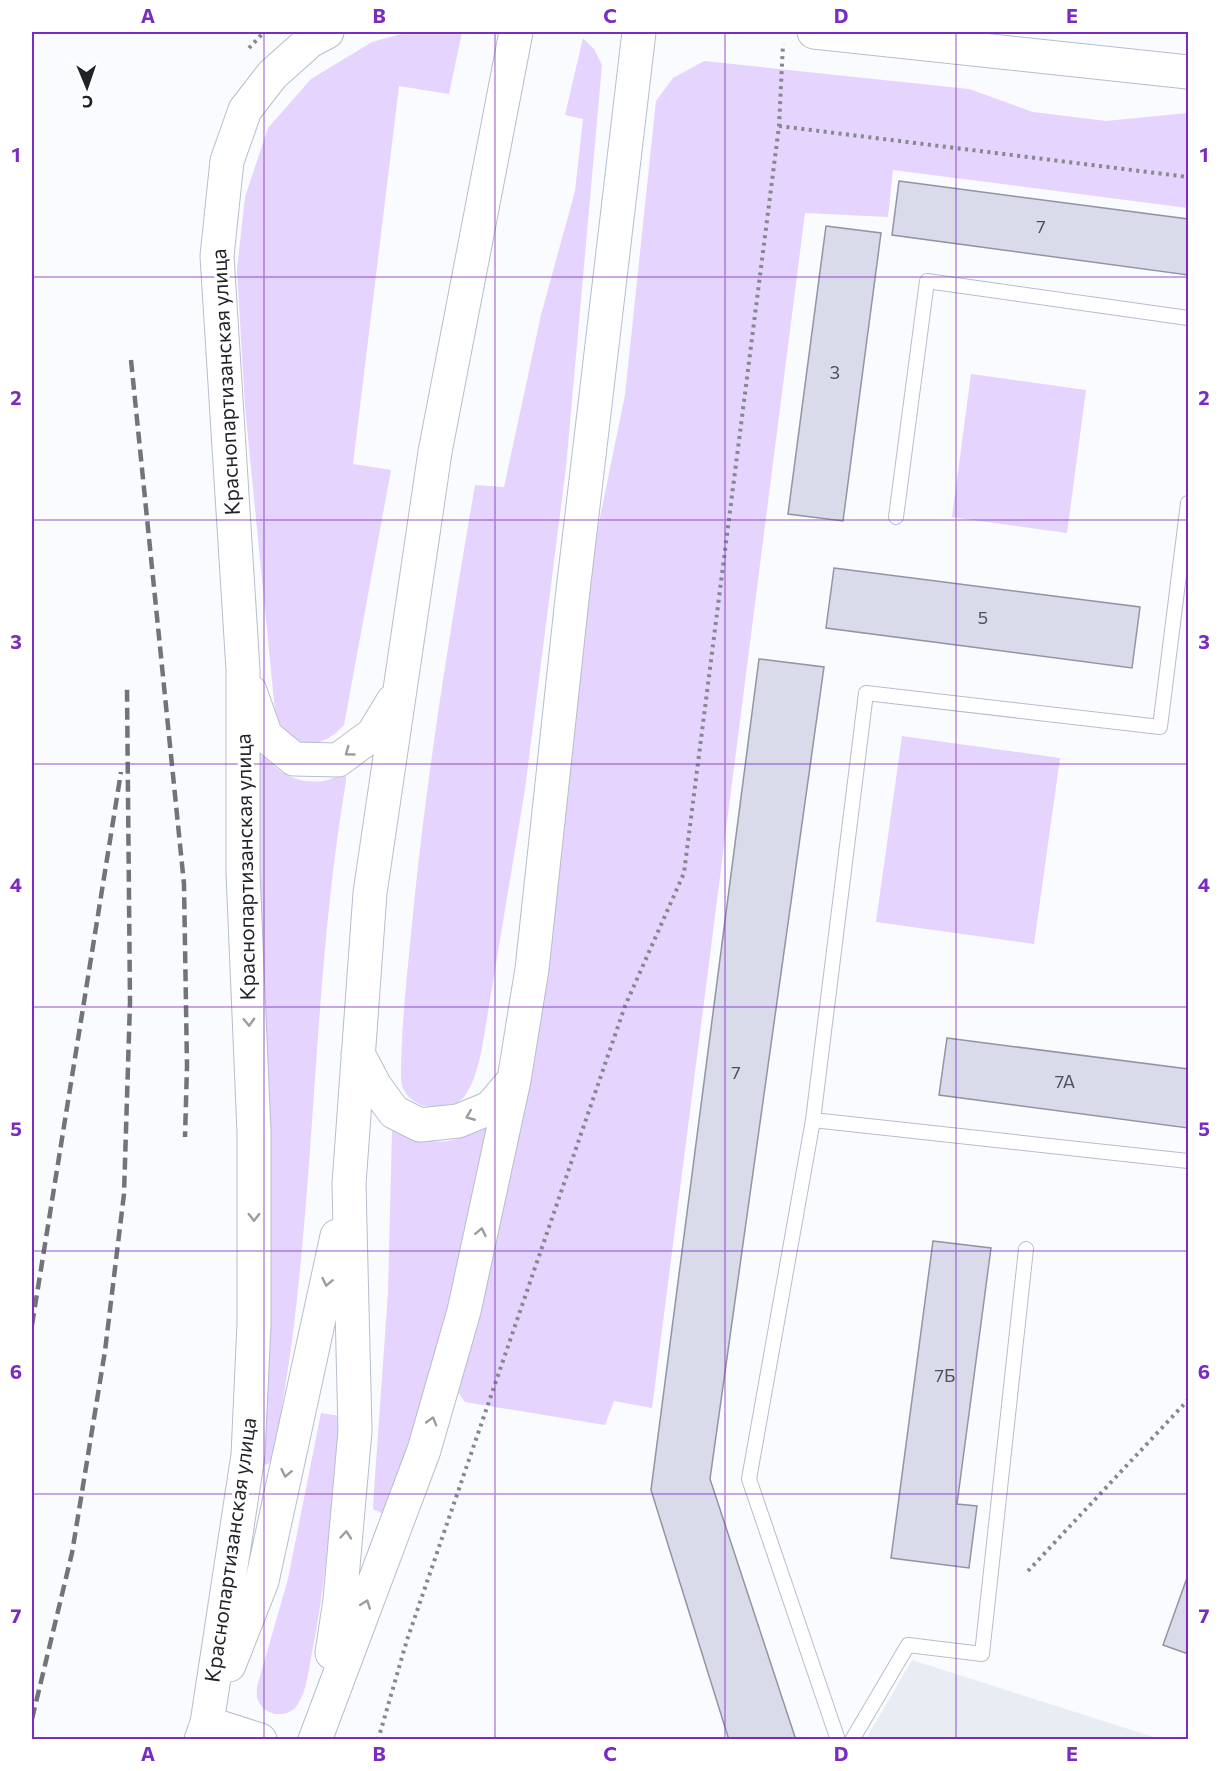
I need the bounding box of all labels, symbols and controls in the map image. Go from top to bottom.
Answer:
text: A [141,3,155,27]
text: B [372,3,386,27]
text: C [603,3,617,27]
text: D [834,3,848,27]
text: E [1066,3,1078,27]
north arrow [57,57,117,117]
text: С [82,93,93,112]
text: 1 [11,142,21,166]
text: 1 [1199,142,1209,166]
house number: 7 [1036,215,1046,237]
street label: Краснопартизанская улица [205,248,244,516]
house number: 3 [830,361,840,383]
text: 2 [10,385,22,409]
text: 2 [1198,385,1210,409]
house number: 5 [978,606,988,628]
text: 3 [10,629,22,653]
text: 3 [1198,629,1210,653]
street label: Краснопартизанская улица [230,733,259,1001]
one-way arrow [344,745,355,756]
text: 4 [10,872,22,896]
text: 4 [1198,872,1210,896]
one-way arrow [242,1017,255,1026]
house number: 7 [731,1061,741,1083]
house number: 7А [1055,1070,1075,1092]
one-way arrow [466,1109,477,1121]
text: 5 [10,1116,22,1140]
text: 5 [1198,1116,1210,1140]
one-way arrow [248,1212,260,1221]
one-way arrow [474,1227,487,1237]
one-way arrow [322,1277,335,1287]
text: 6 [10,1359,22,1383]
text: 6 [1198,1359,1210,1383]
house number: 7Б [935,1364,955,1386]
street label: Краснопартизанская улица [199,1416,260,1684]
one-way arrow [425,1416,437,1426]
one-way arrow [280,1467,293,1477]
one-way arrow [339,1530,352,1539]
one-way arrow [358,1599,371,1610]
text: 7 [11,1603,22,1627]
text: 7 [1199,1603,1210,1627]
text: A [141,1741,155,1765]
text: B [372,1741,386,1765]
text: C [603,1741,617,1765]
text: D [834,1741,848,1765]
text: E [1066,1741,1078,1765]

